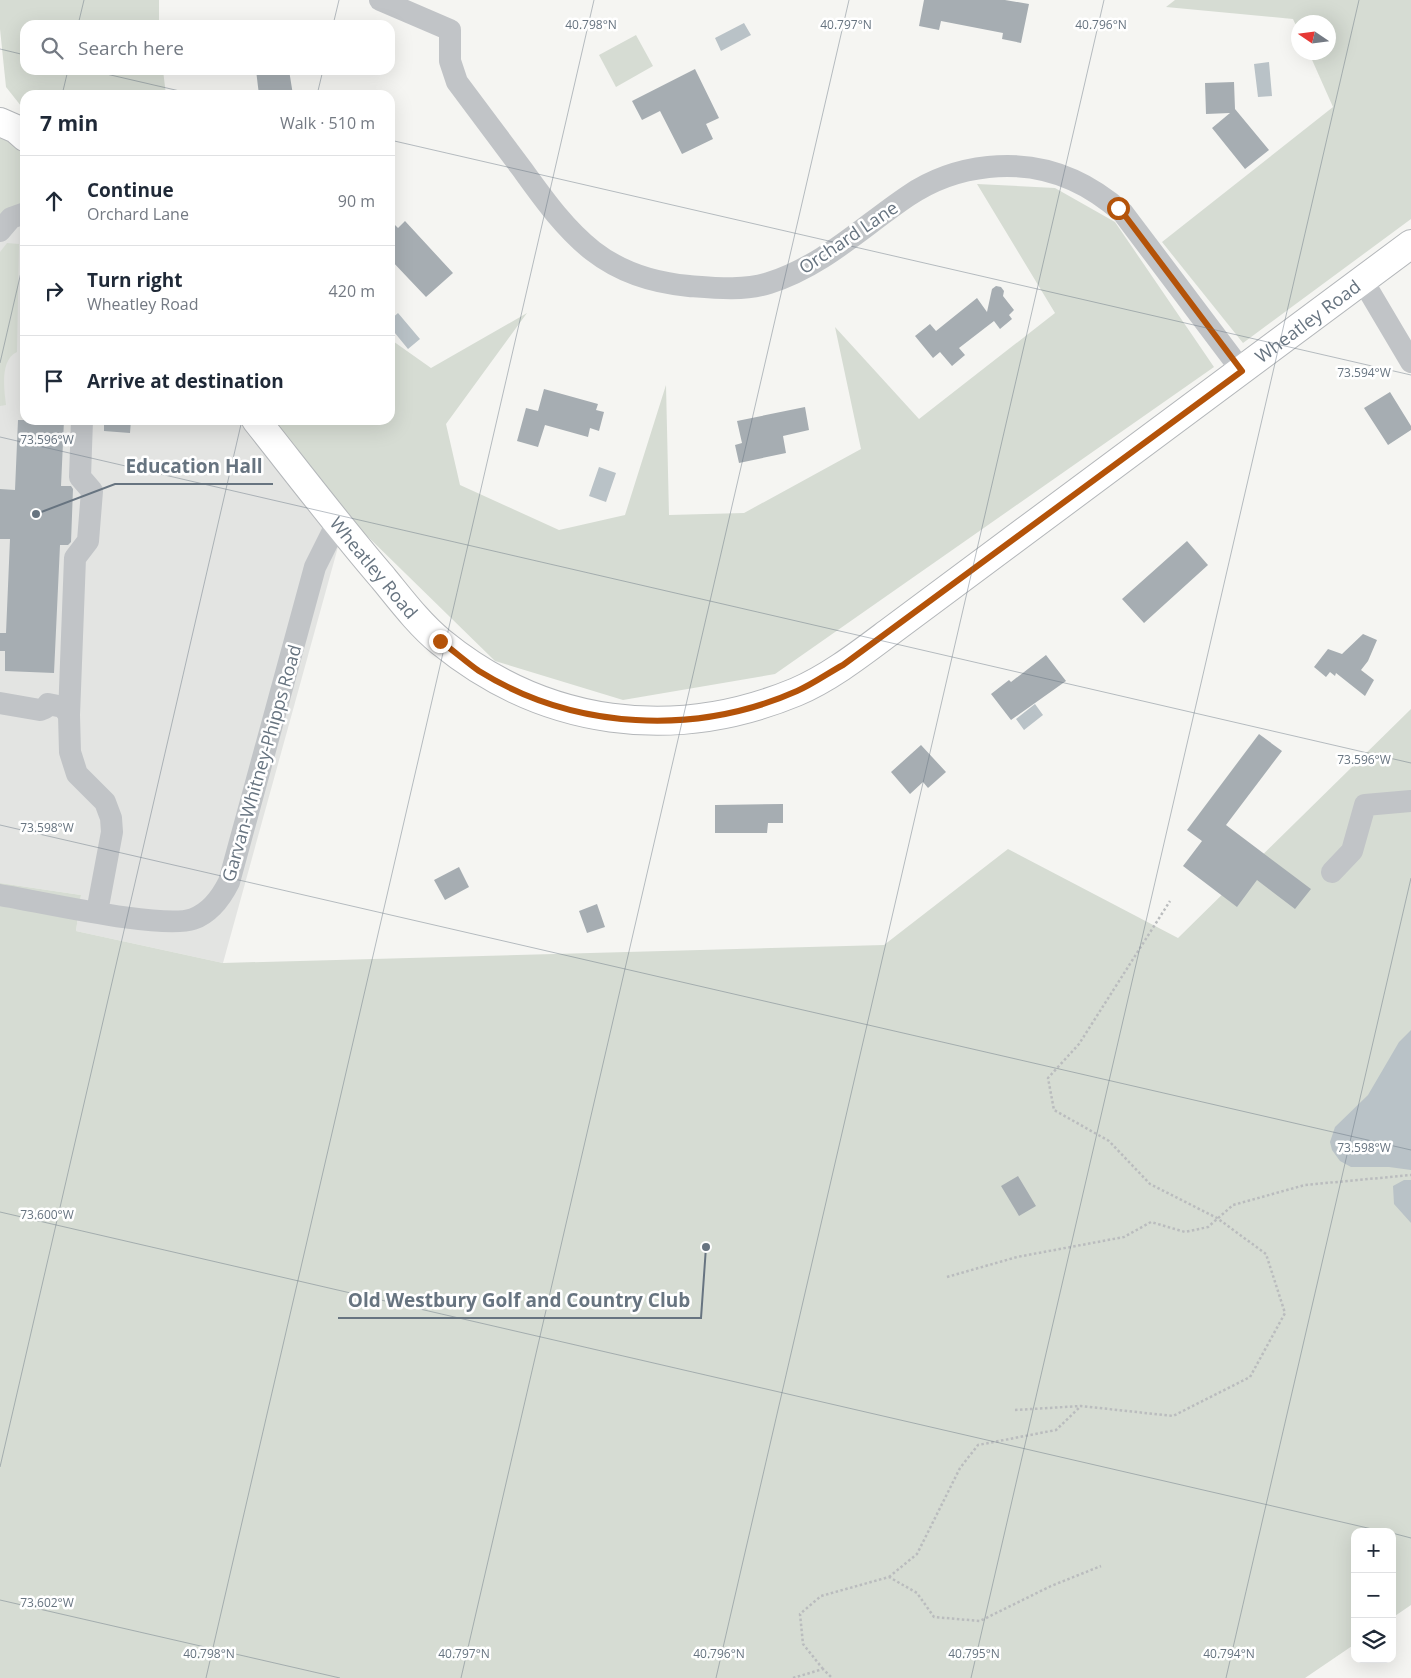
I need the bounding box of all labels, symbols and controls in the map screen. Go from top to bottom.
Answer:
north arrow [1291,15,1336,60]
text: 40.798°N [565,16,617,33]
text: 40.797°N [820,16,872,33]
text: 40.796°N [1075,16,1127,33]
search box [20,20,395,75]
icon: search [38,34,66,62]
text: Search here [78,35,184,61]
text: 7 min [40,109,98,137]
text: Walk · 510 m [280,112,375,134]
text: Continue [87,177,174,203]
icon: ahead [40,187,68,215]
text: 90 m [338,190,375,212]
street label: Orchard Lane [794,195,902,279]
route start [1107,197,1130,220]
text: Orchard Lane [87,203,189,225]
text: Turn right [87,267,182,293]
street label: Wheatley Road [1250,274,1365,368]
icon: right [40,277,68,305]
text: 420 m [329,280,375,302]
text: Wheatley Road [87,293,199,315]
text: 73.594°W [1337,364,1391,381]
icon: arrive [40,367,68,395]
text: Arrive at destination [87,368,284,394]
text: 73.596°W [20,431,74,448]
callout: Education Hall [115,450,273,484]
text: Education Hall [125,453,263,479]
street label: Wheatley Road [325,512,423,624]
route end [429,630,452,653]
street label: Garvan-Whitney-Phipps Road [216,642,306,884]
text: 73.596°W [1337,751,1391,768]
text: 73.598°W [20,819,74,836]
text: 73.598°W [1337,1139,1391,1156]
text: 73.600°W [20,1206,74,1223]
callout: Old Westbury Golf and Country Club [338,1284,701,1318]
text: Old Westbury Golf and Country Club [348,1287,690,1313]
map controls [1351,1528,1396,1663]
button: + [1351,1528,1396,1573]
button: − [1351,1573,1396,1618]
text: 73.602°W [20,1594,74,1611]
button: layers [1351,1618,1396,1663]
text: 40.798°N [183,1645,235,1662]
text: 40.797°N [438,1645,490,1662]
text: 40.796°N [693,1645,745,1662]
text: 40.795°N [948,1645,1000,1662]
text: 40.794°N [1203,1645,1255,1662]

